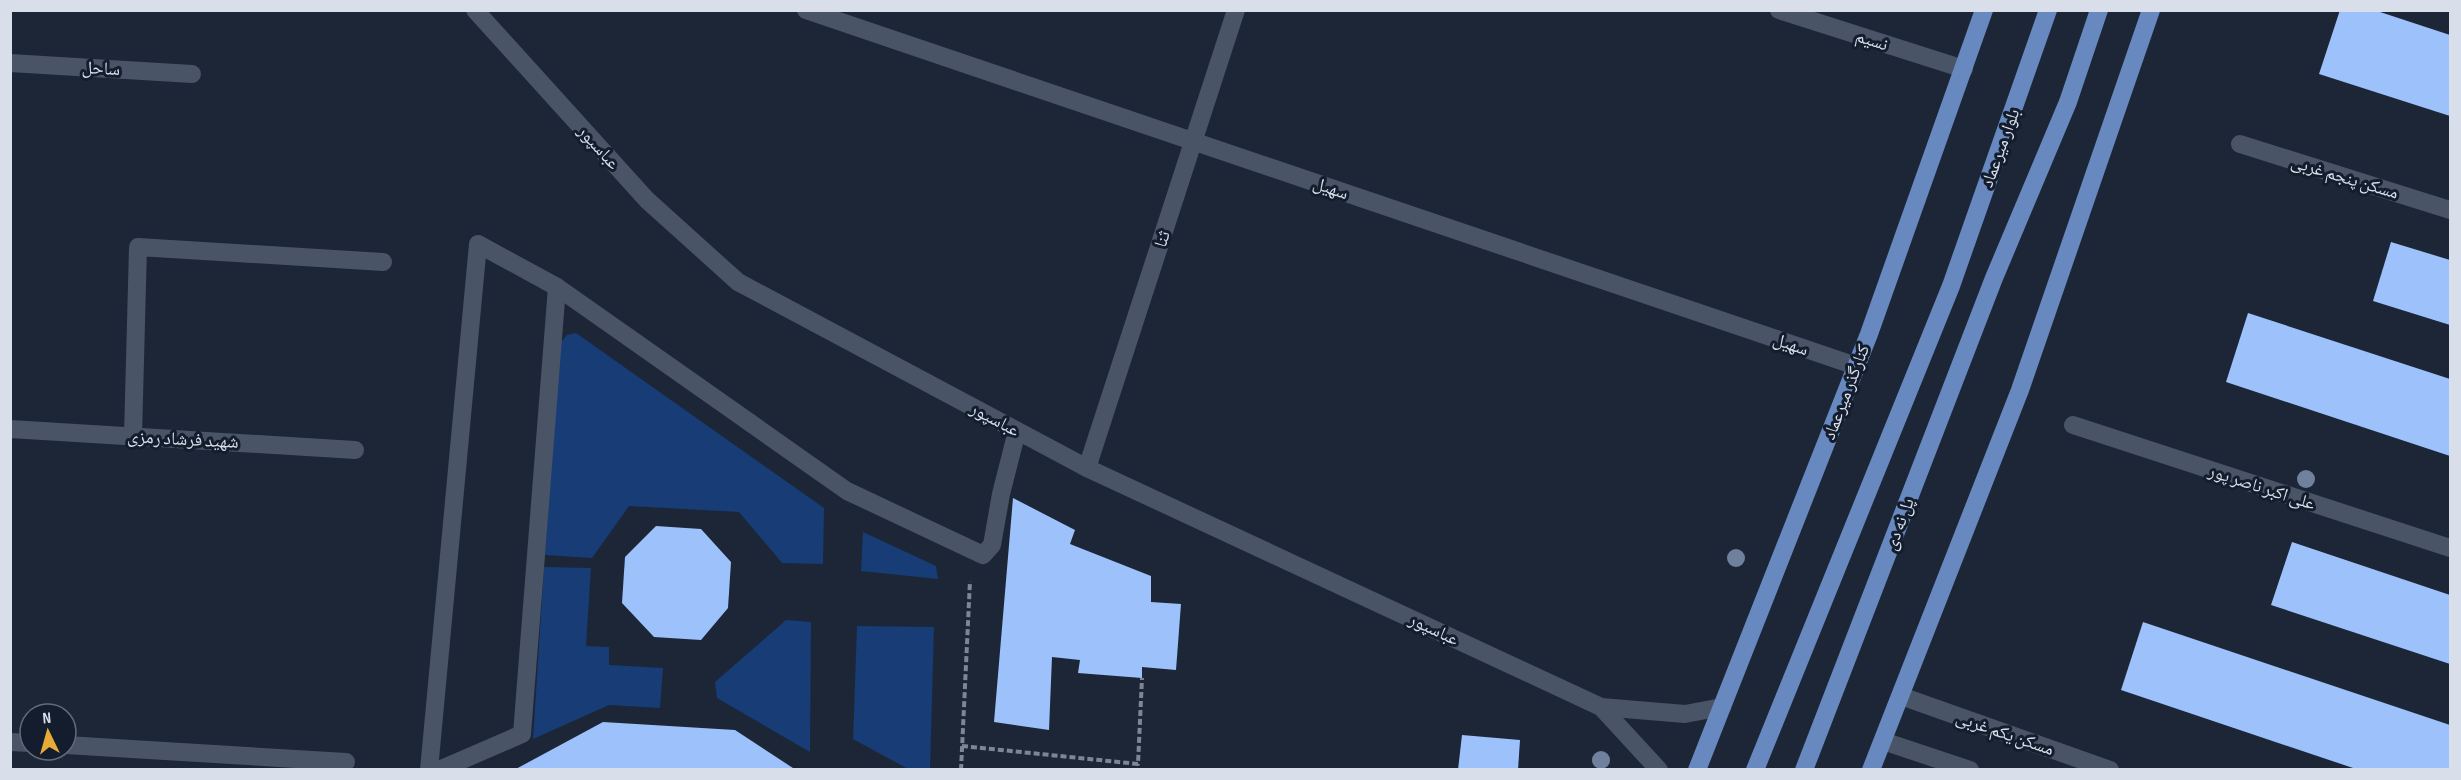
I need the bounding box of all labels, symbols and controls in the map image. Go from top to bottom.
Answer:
street label: نسیم [1853,25,1891,57]
street label: ساحل [81,57,121,80]
street label: بلوار میرعماد [1977,106,2024,190]
street label: عباسپور [572,120,624,174]
street label: مسکن پنجم غربی [2288,151,2401,205]
street label: سهیل [1310,173,1351,204]
street label: ثنا [1150,228,1175,250]
street label: سهیل [1770,329,1811,360]
street label: کنارگذر میرعماد [1819,341,1874,443]
street label: عباسپور [966,397,1023,441]
street label: شهید فرشاد رمزی [127,426,239,453]
street label: علی اکبر ناصر پور [2205,460,2318,515]
street label: پل نه دی [1880,495,1919,553]
street label: عباسپور [1405,608,1462,650]
north arrow [18,702,78,762]
street label: مسکن یکم غربی [1953,707,2057,761]
text: N [42,709,52,728]

